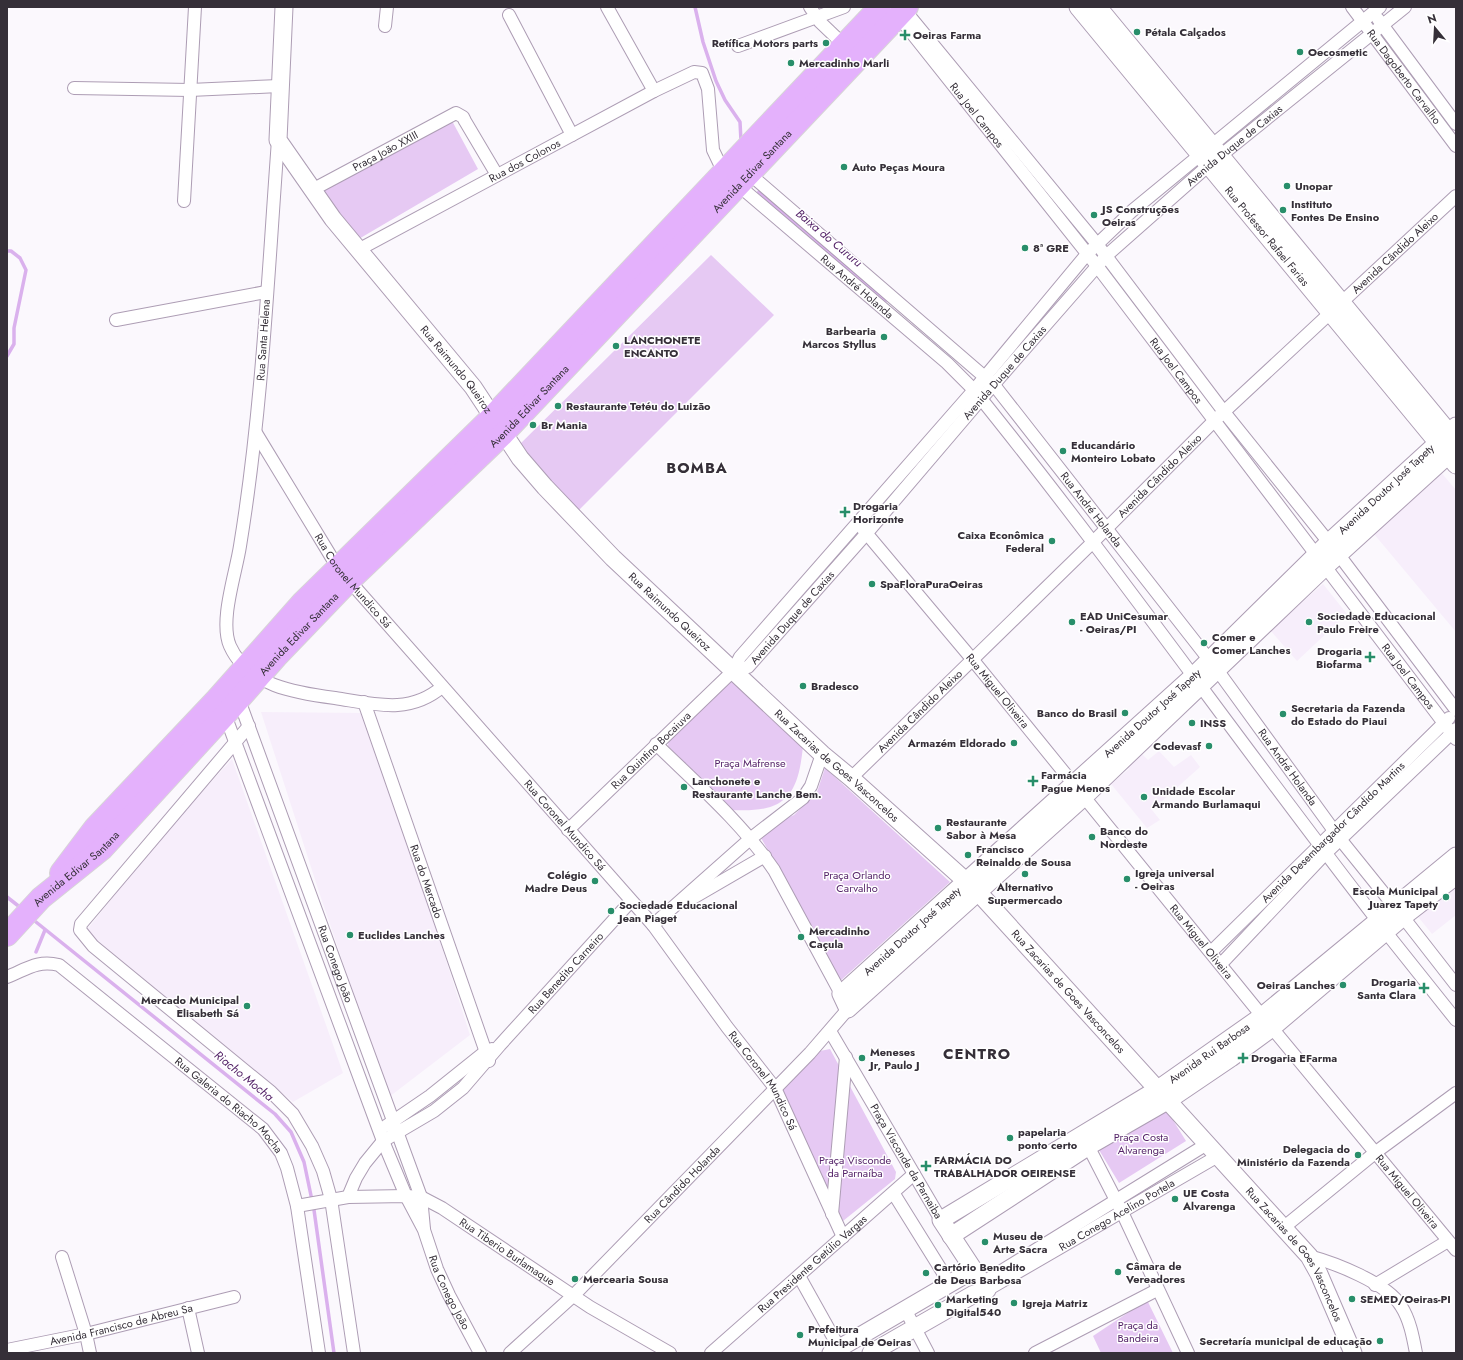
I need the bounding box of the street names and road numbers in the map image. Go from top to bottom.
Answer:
street label: Rua Dagoberto Carvalho [1363,26,1445,127]
street label: Rua Joel Campos [946,79,1008,151]
street label: Avenida Duque de Caxias [1183,101,1286,190]
street label: Avenida Edivar Santana [709,126,795,216]
street label: Praça João XXIII [349,127,421,175]
street label: Rua dos Colonos [486,135,564,186]
street label: Rua Professor Rafael Farias [1221,183,1313,290]
street label: Avenida Cândido Aleixo [1348,209,1442,297]
street label: Rua André Holanda [817,251,897,322]
street label: Rua Santa Helena [252,299,274,381]
street label: Avenida Duque de Caxias [959,321,1050,423]
street label: Rua Raimundo Queiroz [417,322,496,416]
street label: Rua Joel Campos [1146,334,1207,407]
street label: Avenida Edivar Santana [486,361,573,451]
street label: Avenida Cândido Aleixo [1114,430,1205,521]
street label: Avenida Doutor José Tapety [1334,440,1438,538]
street label: Rua André Holanda [1057,468,1126,550]
street label: Rua Coronel Mundico Sá [311,530,395,631]
street label: Avenida Duque de Caxias [746,567,838,668]
street label: Rua Raimundo Queiroz [625,569,715,654]
street label: Avenida Edivar Santana [255,589,342,679]
street label: Rua Joel Campos [1378,640,1439,713]
street label: Rua Miguel Oliveira [963,650,1033,732]
street label: Avenida Doutor José Tapety [1100,665,1204,761]
street label: Avenida Cândido Aleixo [874,666,966,756]
street label: Rua Zacarias de Goes Vasconcelos [771,705,903,826]
street label: Rua Quintino Bocaiuva [607,708,694,793]
street label: Rua André Holanda [1254,725,1321,809]
street label: Avenida Desembargador Cândido Martins [1258,757,1409,906]
street label: Rua Coronel Mundico Sá [520,776,610,874]
street label: Avenida Edivar Santana [29,827,123,910]
street label: Rua do Mercado [406,842,447,921]
street label: Avenida Doutor José Tapety [860,883,964,979]
street label: Rua Miguel Oliveira [1166,901,1237,982]
street label: Rua Conego João [314,923,357,1005]
street label: Rua Zacarias de Goes Vasconcelos [1008,926,1129,1057]
street label: Rua Benedito Carneiro [524,928,607,1017]
street label: Avenida Rui Barbosa [1165,1019,1253,1087]
street label: Rua Coronel Mundico Sá [725,1027,801,1133]
street label: Rua Galeria do Riacho Mocha [171,1053,286,1156]
street label: Praça Visconde da Parnaiba [866,1101,947,1222]
street label: Rua Cândido Holanda [640,1142,724,1227]
street label: Rua Miguel Oliveira [1372,1151,1443,1232]
street label: Rua Conego Acelino Portela [1056,1175,1178,1255]
street label: Rua Zacarias de Goes Vasconcelos [1242,1183,1347,1324]
street label: Rua Presidente Getúlio Vargas [754,1211,871,1316]
street label: Rua Tiberio Burlamaque [456,1214,558,1289]
street label: Rua Conego João [425,1253,474,1333]
street label: Avenida Francisco de Abreu Sa [48,1300,194,1349]

